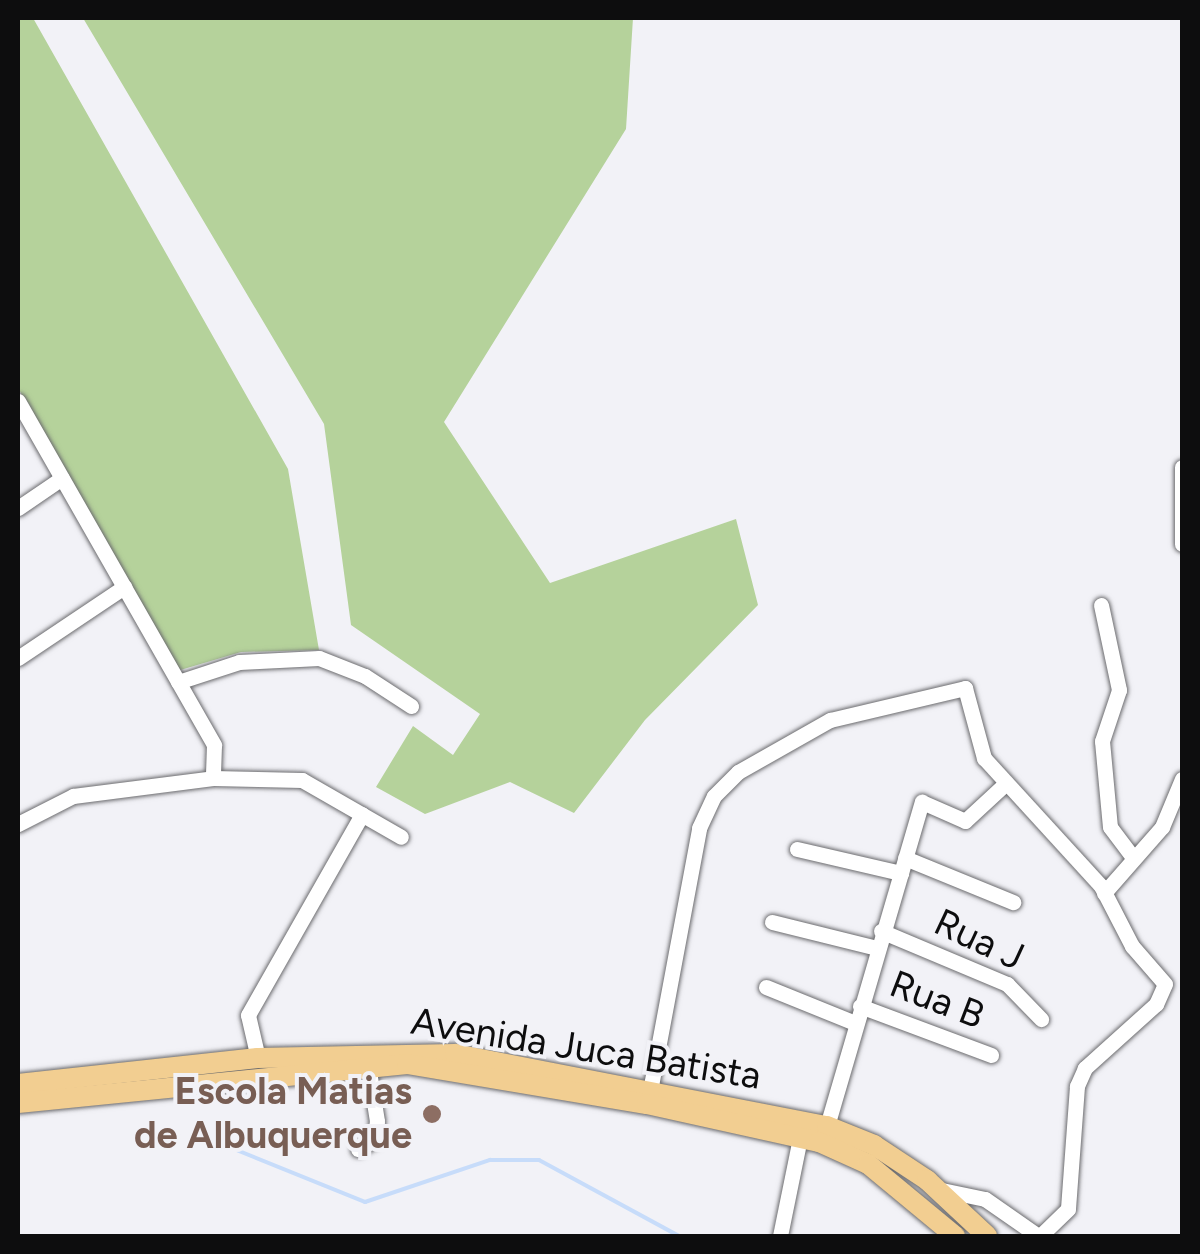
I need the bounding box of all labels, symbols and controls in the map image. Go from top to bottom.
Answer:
street label: Rua J [927,900,1031,980]
street label: Rua B [884,961,990,1039]
street label: Avenida Juca Batista [408,999,764,1099]
place label: Escola Matias de Albuquerque [134,1069,412,1158]
marker: Escola Matias de Albuquerque [421,1103,443,1125]

